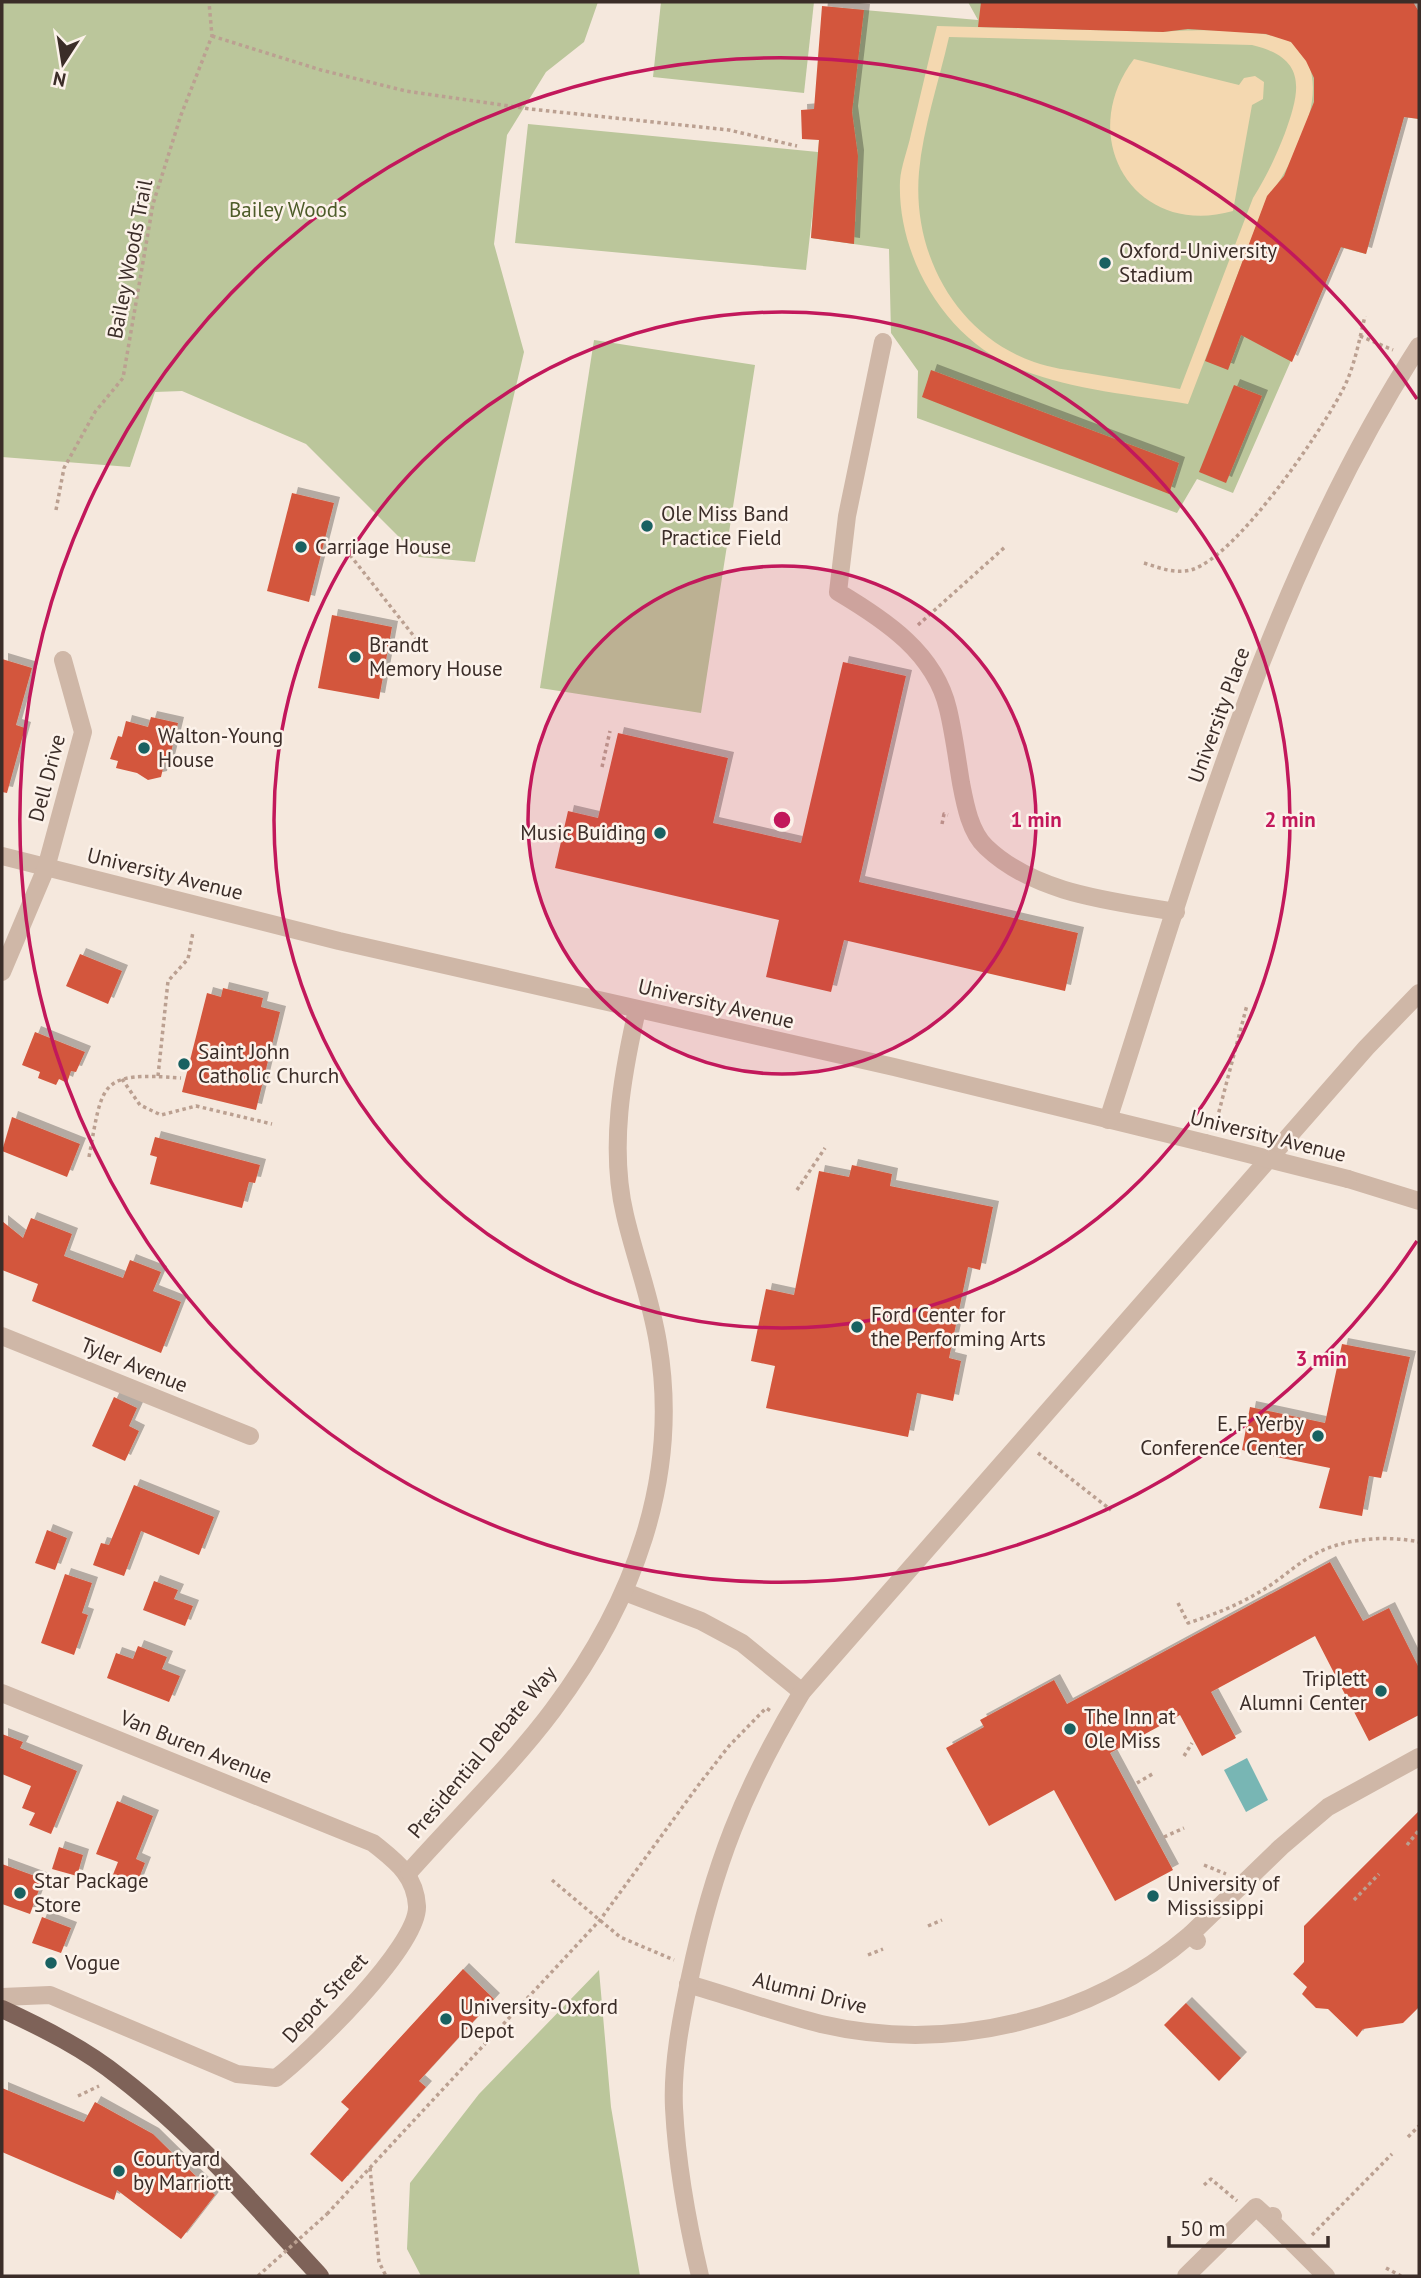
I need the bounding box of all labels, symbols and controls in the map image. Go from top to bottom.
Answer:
north arrow [28,28,98,98]
text: N [51,67,68,93]
street label: Bailey Woods Trail [101,177,158,341]
park label: Bailey Woods [229,196,347,223]
place label: Oxford-University Stadium [1119,237,1277,288]
marker: Oxford-University Stadium [1097,255,1113,271]
place label: Ole Miss Band Practice Field [661,500,789,551]
marker: Ole Miss Band Practice Field [639,518,655,534]
place label: Carriage House [315,533,451,560]
marker: Carriage House [293,539,309,555]
place label: Brandt Memory House [369,631,503,682]
street label: University Place [1181,643,1256,786]
marker: Brandt Memory House [347,649,363,665]
place label: Walton-Young House [158,722,283,773]
street label: Dell Drive [22,731,71,825]
marker: Walton-Young House [136,740,152,756]
text: 1 min [1010,806,1062,833]
text: 2 min [1264,806,1316,833]
centre of rings [770,808,794,832]
place label: Music Buiding [520,819,646,846]
marker: Music Buiding [652,825,668,841]
street label: University Avenue [84,841,246,906]
street label: University Avenue [635,972,797,1035]
place label: Saint John Catholic Church [198,1038,339,1089]
marker: Saint John Catholic Church [176,1056,192,1072]
street label: University Avenue [1187,1103,1349,1168]
place label: Ford Center for the Performing Arts [871,1301,1046,1352]
marker: Ford Center for the Performing Arts [849,1319,865,1335]
street label: Tyler Avenue [77,1331,192,1398]
text: 3 min [1295,1345,1347,1372]
place label: E. F. Yerby Conference Center [1140,1410,1304,1461]
marker: E. F. Yerby Conference Center [1310,1428,1326,1444]
street label: Presidential Debate Way [401,1660,562,1844]
place label: Triplett Alumni Center [1239,1665,1367,1716]
marker: Triplett Alumni Center [1373,1683,1389,1699]
street label: Van Buren Avenue [115,1703,276,1789]
place label: The Inn at Ole Miss [1084,1703,1176,1754]
marker: The Inn at Ole Miss [1062,1721,1078,1737]
place label: Star Package Store [34,1867,149,1918]
place label: University of Mississippi [1167,1870,1281,1921]
marker: Star Package Store [12,1885,28,1901]
marker: University of Mississippi [1145,1888,1161,1904]
street label: Depot Street [276,1947,373,2048]
place label: Vogue [64,1949,120,1976]
marker: Vogue [43,1955,59,1971]
street label: Alumni Drive [750,1965,870,2020]
place label: University-Oxford Depot [460,1993,618,2044]
marker: University-Oxford Depot [438,2011,454,2027]
place label: Courtyard by Marriott [133,2145,231,2196]
marker: Courtyard by Marriott [111,2163,127,2179]
scale bar [1169,2204,1328,2248]
text: 50 m [1180,2215,1226,2242]

